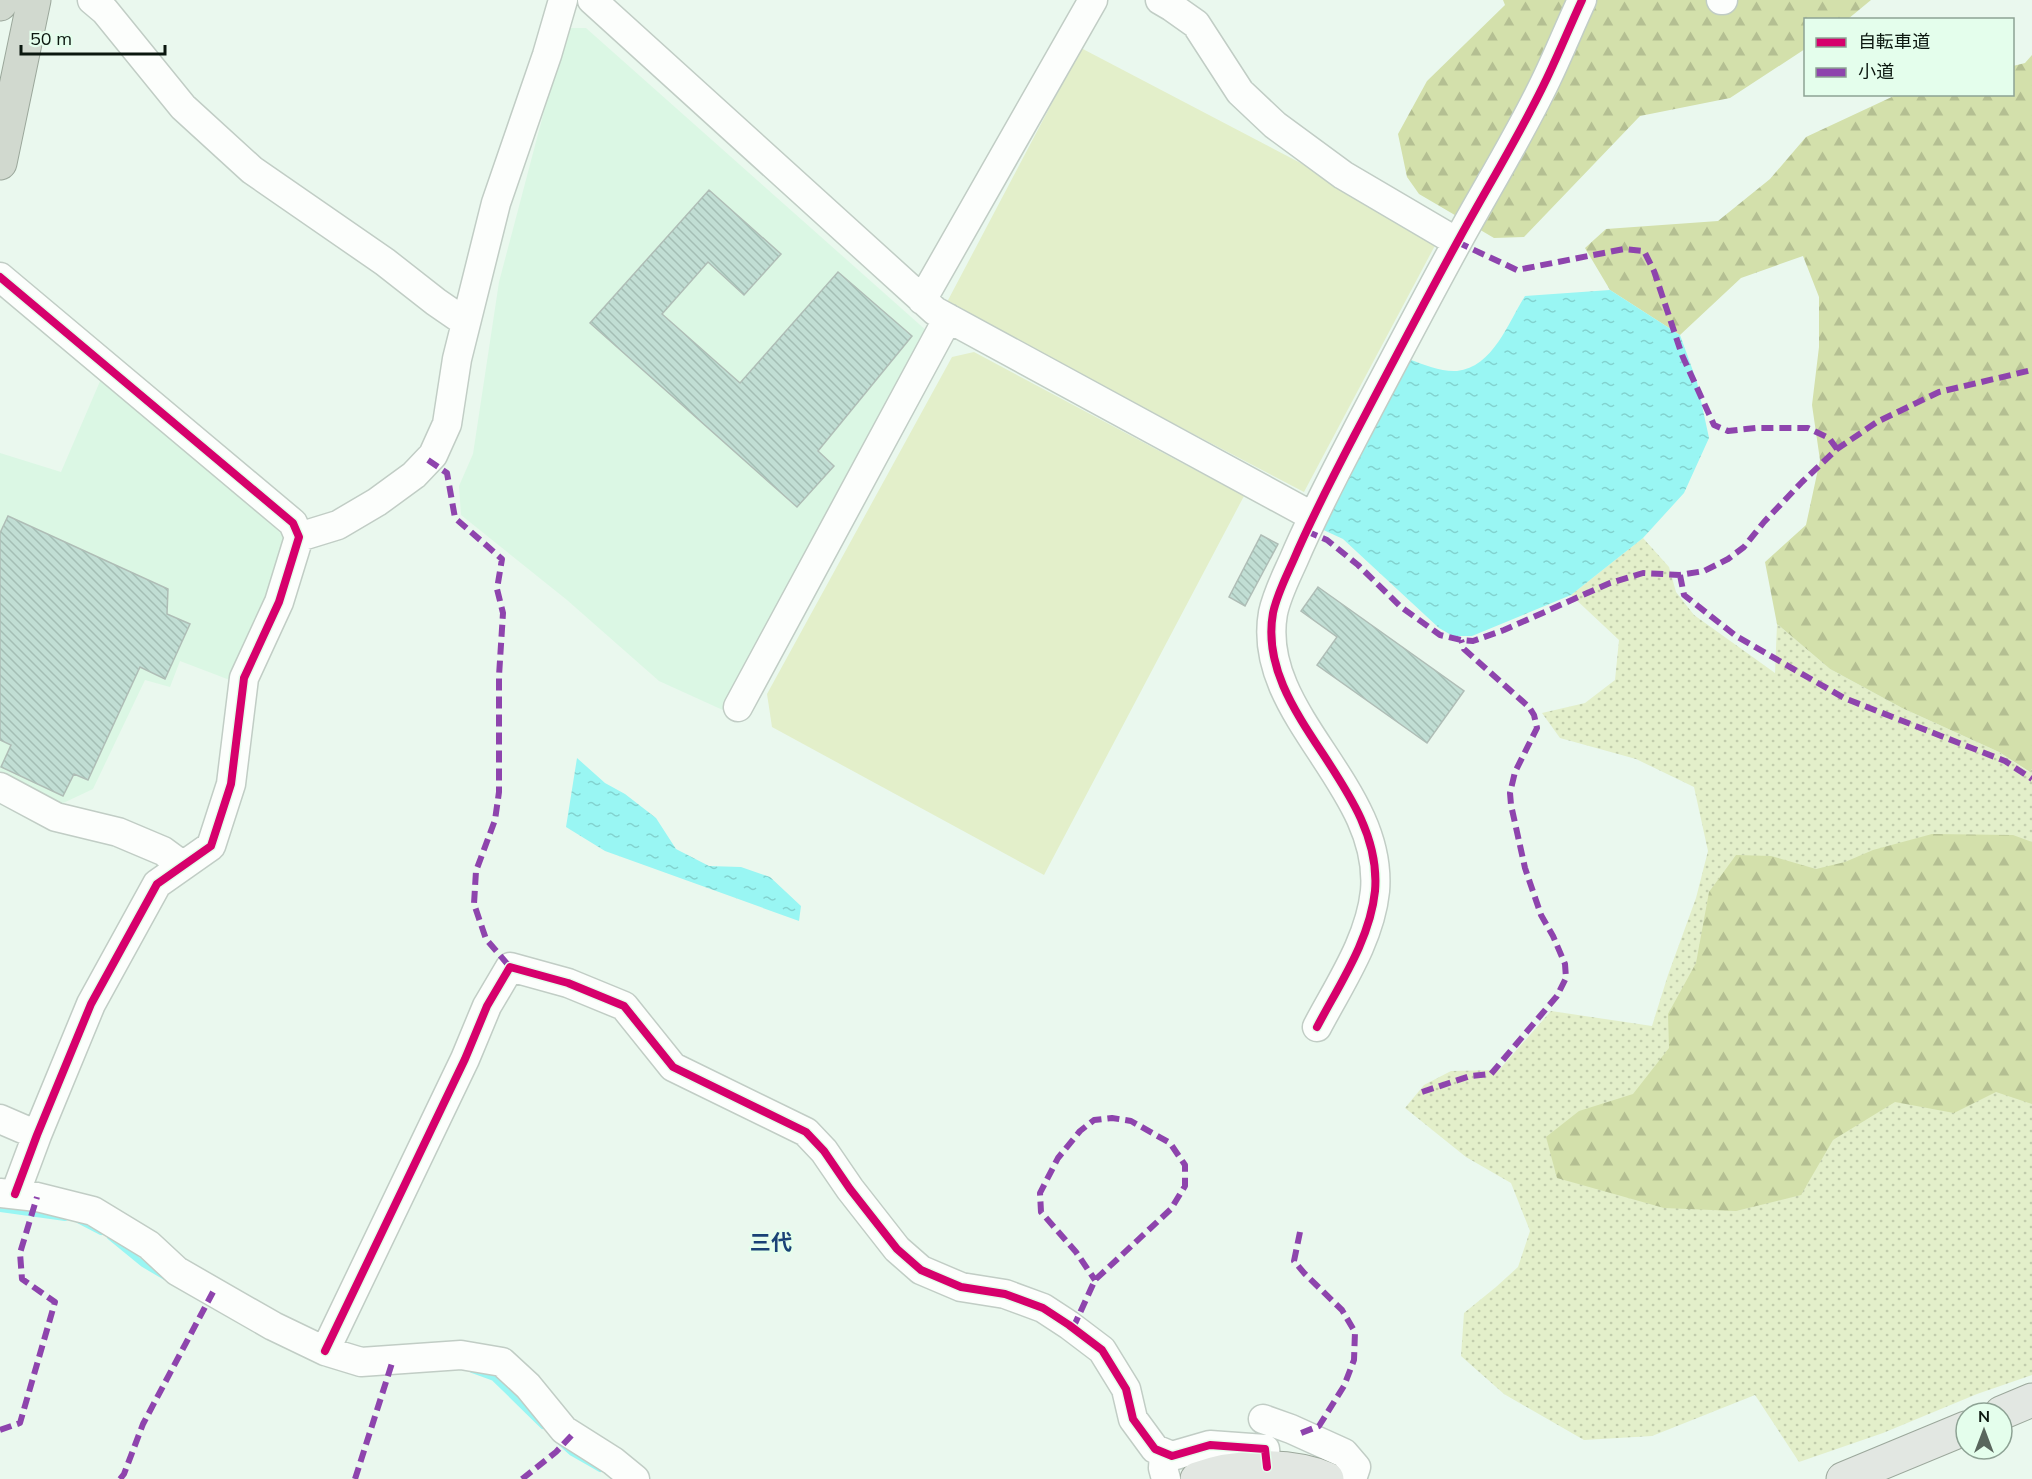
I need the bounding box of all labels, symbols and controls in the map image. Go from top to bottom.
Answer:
scale bar [21,18,165,56]
legend [1804,18,2014,96]
text: 50 m [30,27,72,50]
text: 自転車道 [1858,30,1930,53]
text: 小道 [1858,60,1894,83]
district label: 三代 [750,1229,792,1255]
north arrow [1954,1401,2014,1461]
text: N [1978,1406,1990,1426]

